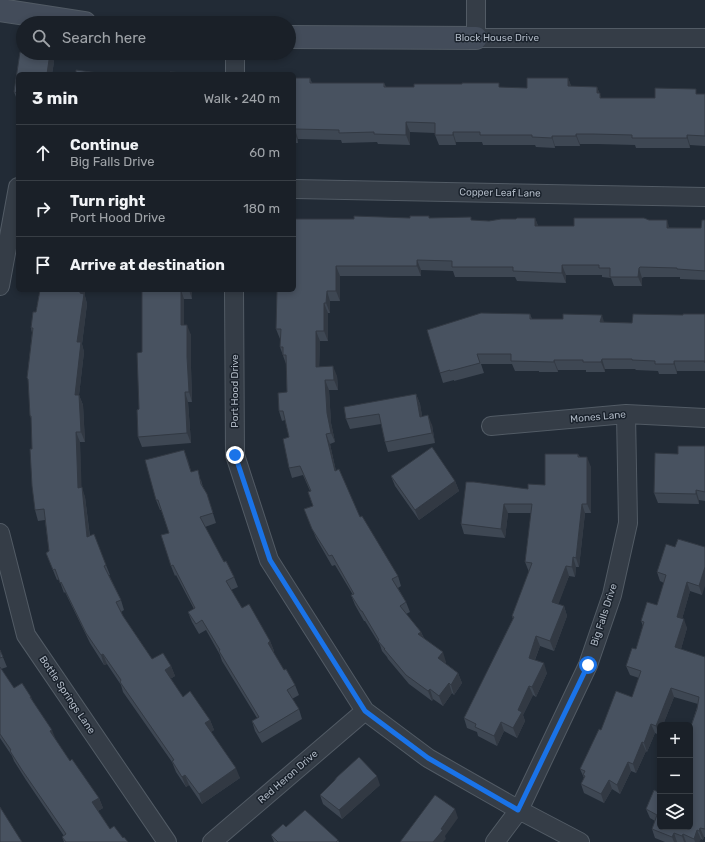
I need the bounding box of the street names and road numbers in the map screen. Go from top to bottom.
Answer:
street label: Block House Drive [455,32,539,44]
street label: Copper Leaf Lane [459,186,541,200]
street label: Port Hood Drive [229,354,241,428]
street label: Mones Lane [570,409,627,425]
street label: Big Falls Drive [588,582,620,648]
street label: Bottle Springs Lane [36,654,98,737]
street label: Red Heron Drive [256,748,321,806]

